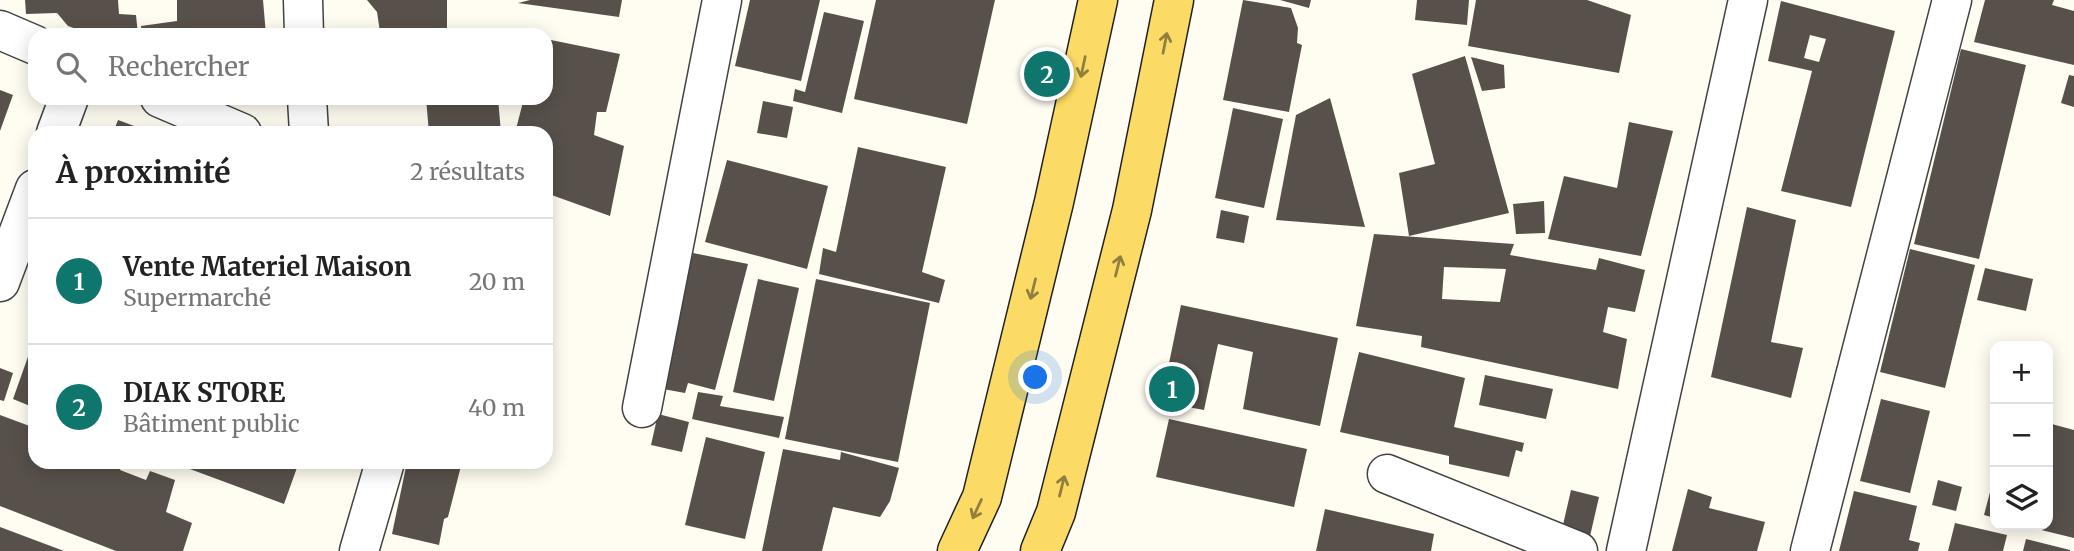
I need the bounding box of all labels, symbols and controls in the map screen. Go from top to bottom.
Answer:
search box [28,28,553,105]
one-way arrow [1159,32,1173,55]
icon: search [52,48,90,86]
pin: 2 [1024,48,1070,100]
text: Rechercher [108,50,250,83]
one-way arrow [1076,55,1090,78]
text: À proximité [56,153,231,191]
text: 2 résultats [410,157,525,186]
text: Vente Materiel Maison [123,250,411,283]
one-way arrow [1112,255,1125,278]
text: 1 [74,267,84,296]
text: 20 m [469,267,525,296]
one-way arrow [1026,277,1039,299]
text: Supermarché [123,283,271,312]
map controls [1990,341,2053,530]
button: + [1990,341,2053,404]
your location [1018,360,1052,394]
pin: 1 [1149,363,1195,415]
text: DIAK STORE [123,376,285,409]
text: 2 [72,393,86,422]
text: 40 m [468,393,525,422]
button: − [1990,404,2053,467]
text: Bâtiment public [123,409,300,438]
button: layers [1990,467,2053,530]
one-way arrow [1056,476,1069,498]
one-way arrow [970,498,983,519]

